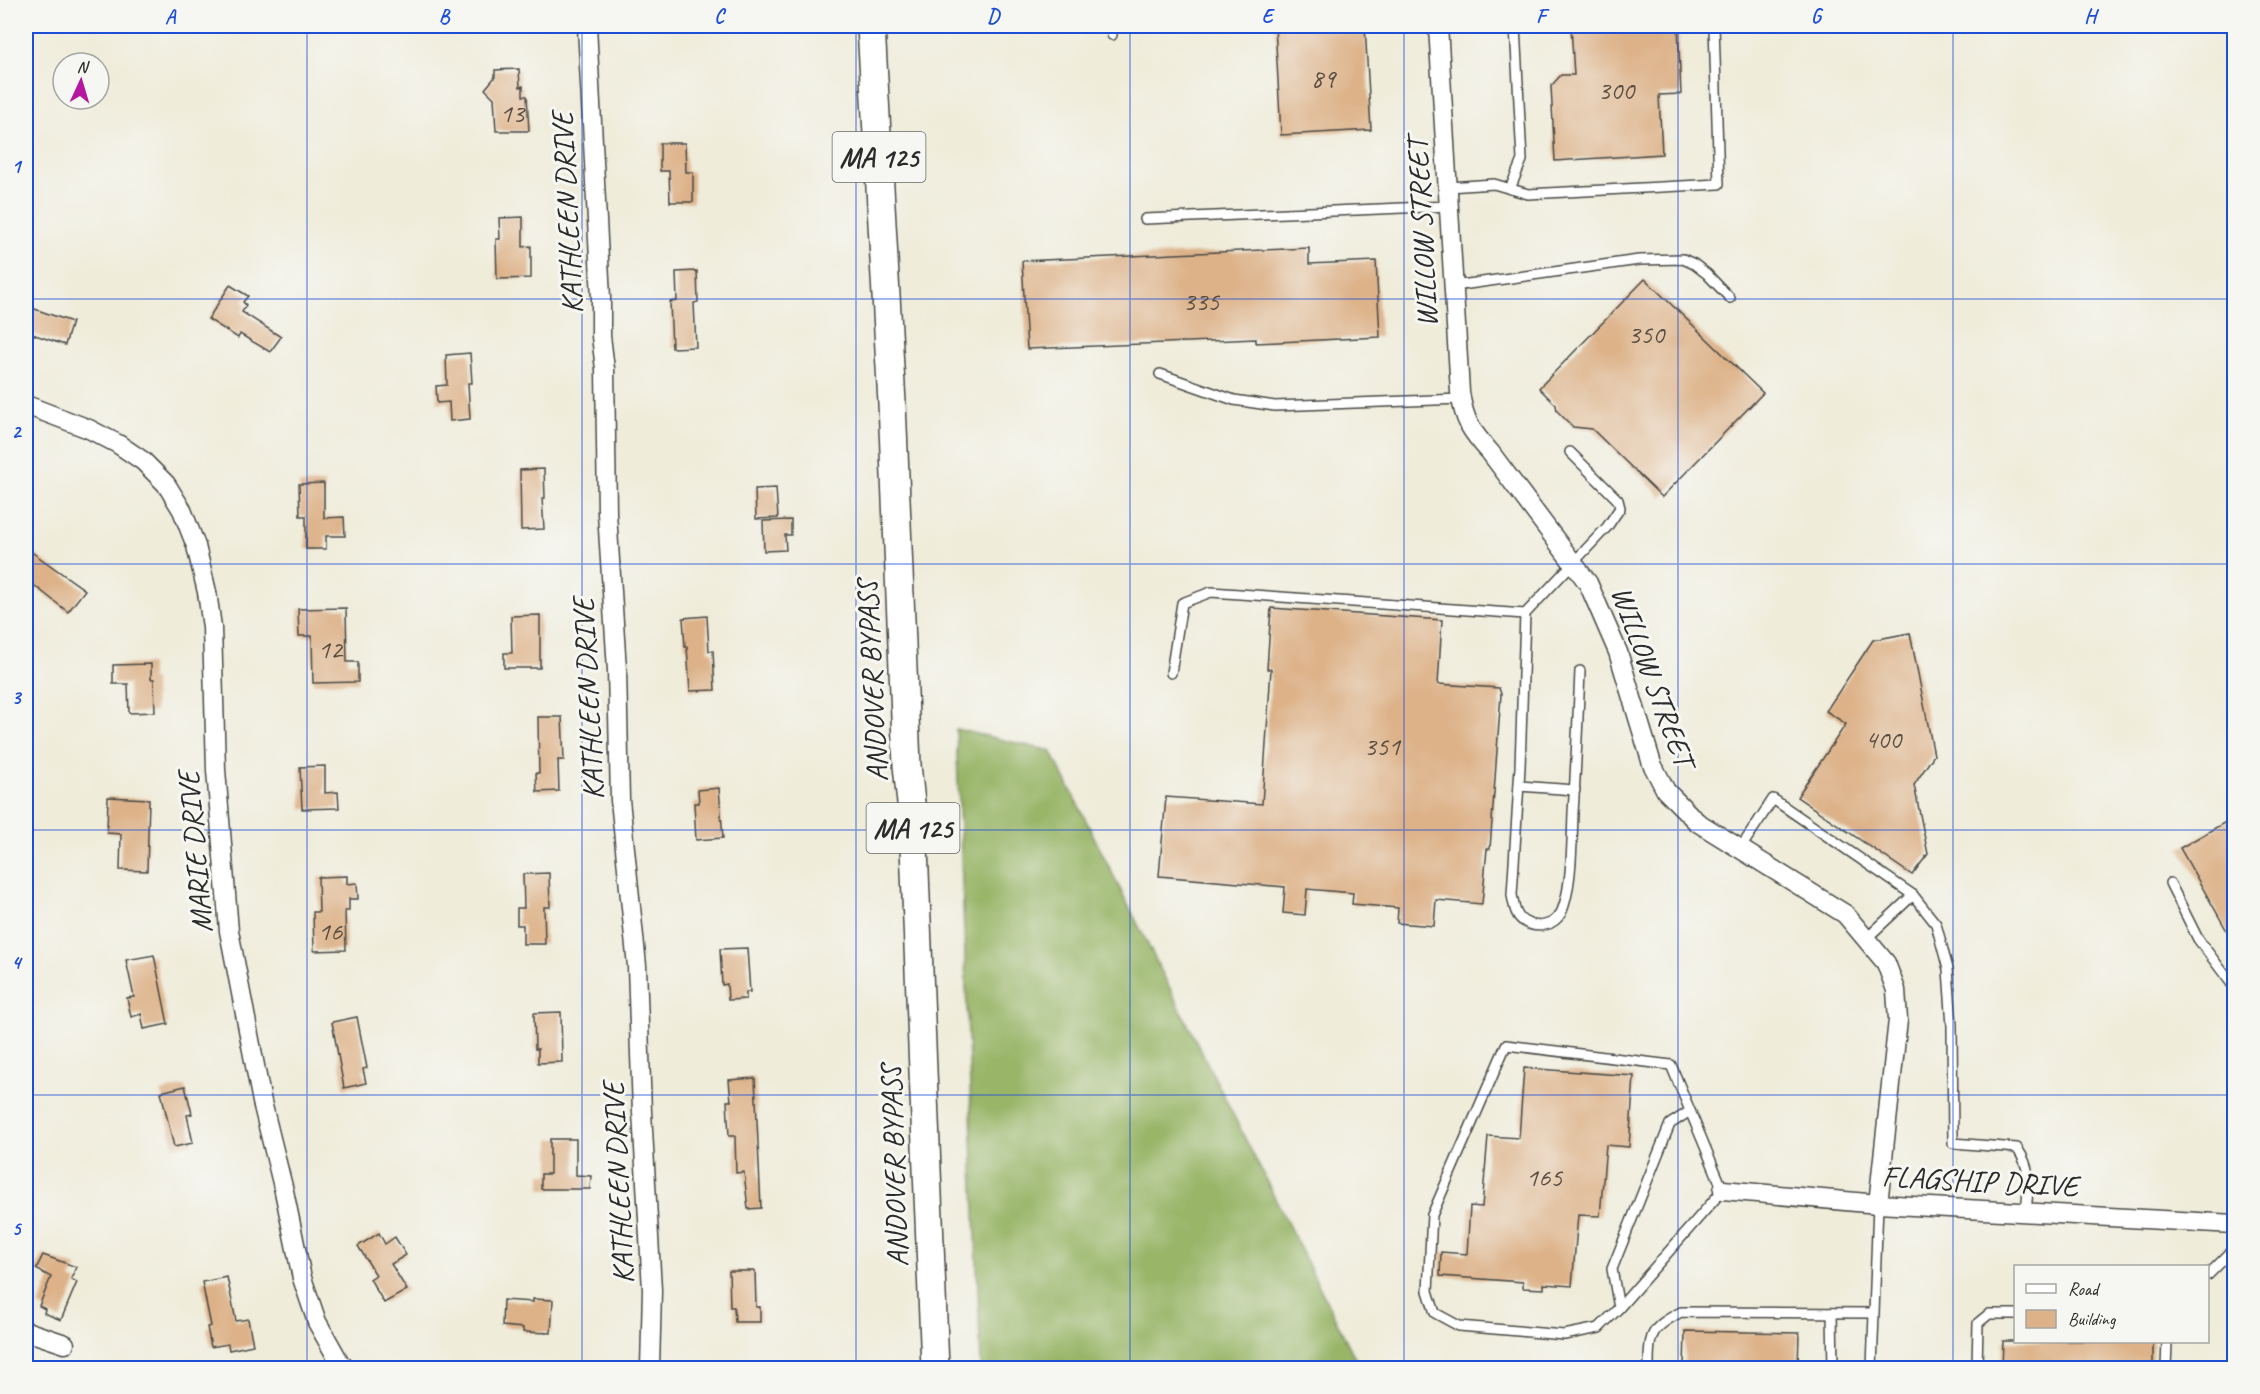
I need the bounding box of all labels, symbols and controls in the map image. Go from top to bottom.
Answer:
text: A [165,4,177,29]
text: B [439,4,451,29]
text: C [714,4,726,29]
text: D [987,4,1001,29]
text: E [1262,4,1276,29]
text: F [1536,4,1550,29]
text: G [1811,4,1824,29]
text: H [2084,4,2099,29]
north arrow [51,51,111,111]
text: N [76,57,91,78]
house number: 89 [1311,61,1337,95]
house number: 300 [1598,73,1636,107]
house number: 13 [500,96,526,130]
street label: KATHLEEN DRIVE [543,108,591,315]
street label: WILLOW STREET [1398,131,1446,328]
road number: MA 125 [832,132,926,182]
text: 1 [12,154,23,179]
house number: 335 [1183,284,1221,318]
house number: 350 [1628,317,1666,351]
text: 2 [12,419,23,444]
street label: ANDOVER BYPASS [848,575,896,783]
street label: WILLOW STREET [1603,581,1706,778]
street label: KATHLEEN DRIVE [564,594,612,801]
house number: 12 [318,632,344,666]
text: 3 [12,685,23,710]
house number: 400 [1865,722,1903,756]
house number: 351 [1364,729,1402,763]
street label: MARIE DRIVE [169,766,221,934]
road number: MA 125 [866,803,960,853]
house number: 16 [318,914,343,948]
text: 4 [12,950,24,975]
street label: ANDOVER BYPASS [871,1060,917,1267]
street label: KATHLEEN DRIVE [594,1078,642,1285]
street label: FLAGSHIP DRIVE [1881,1157,2083,1205]
house number: 165 [1526,1160,1564,1194]
text: 5 [12,1216,23,1241]
legend [2014,1265,2209,1343]
text: Road [2068,1278,2101,1300]
text: Building [2068,1308,2117,1330]

